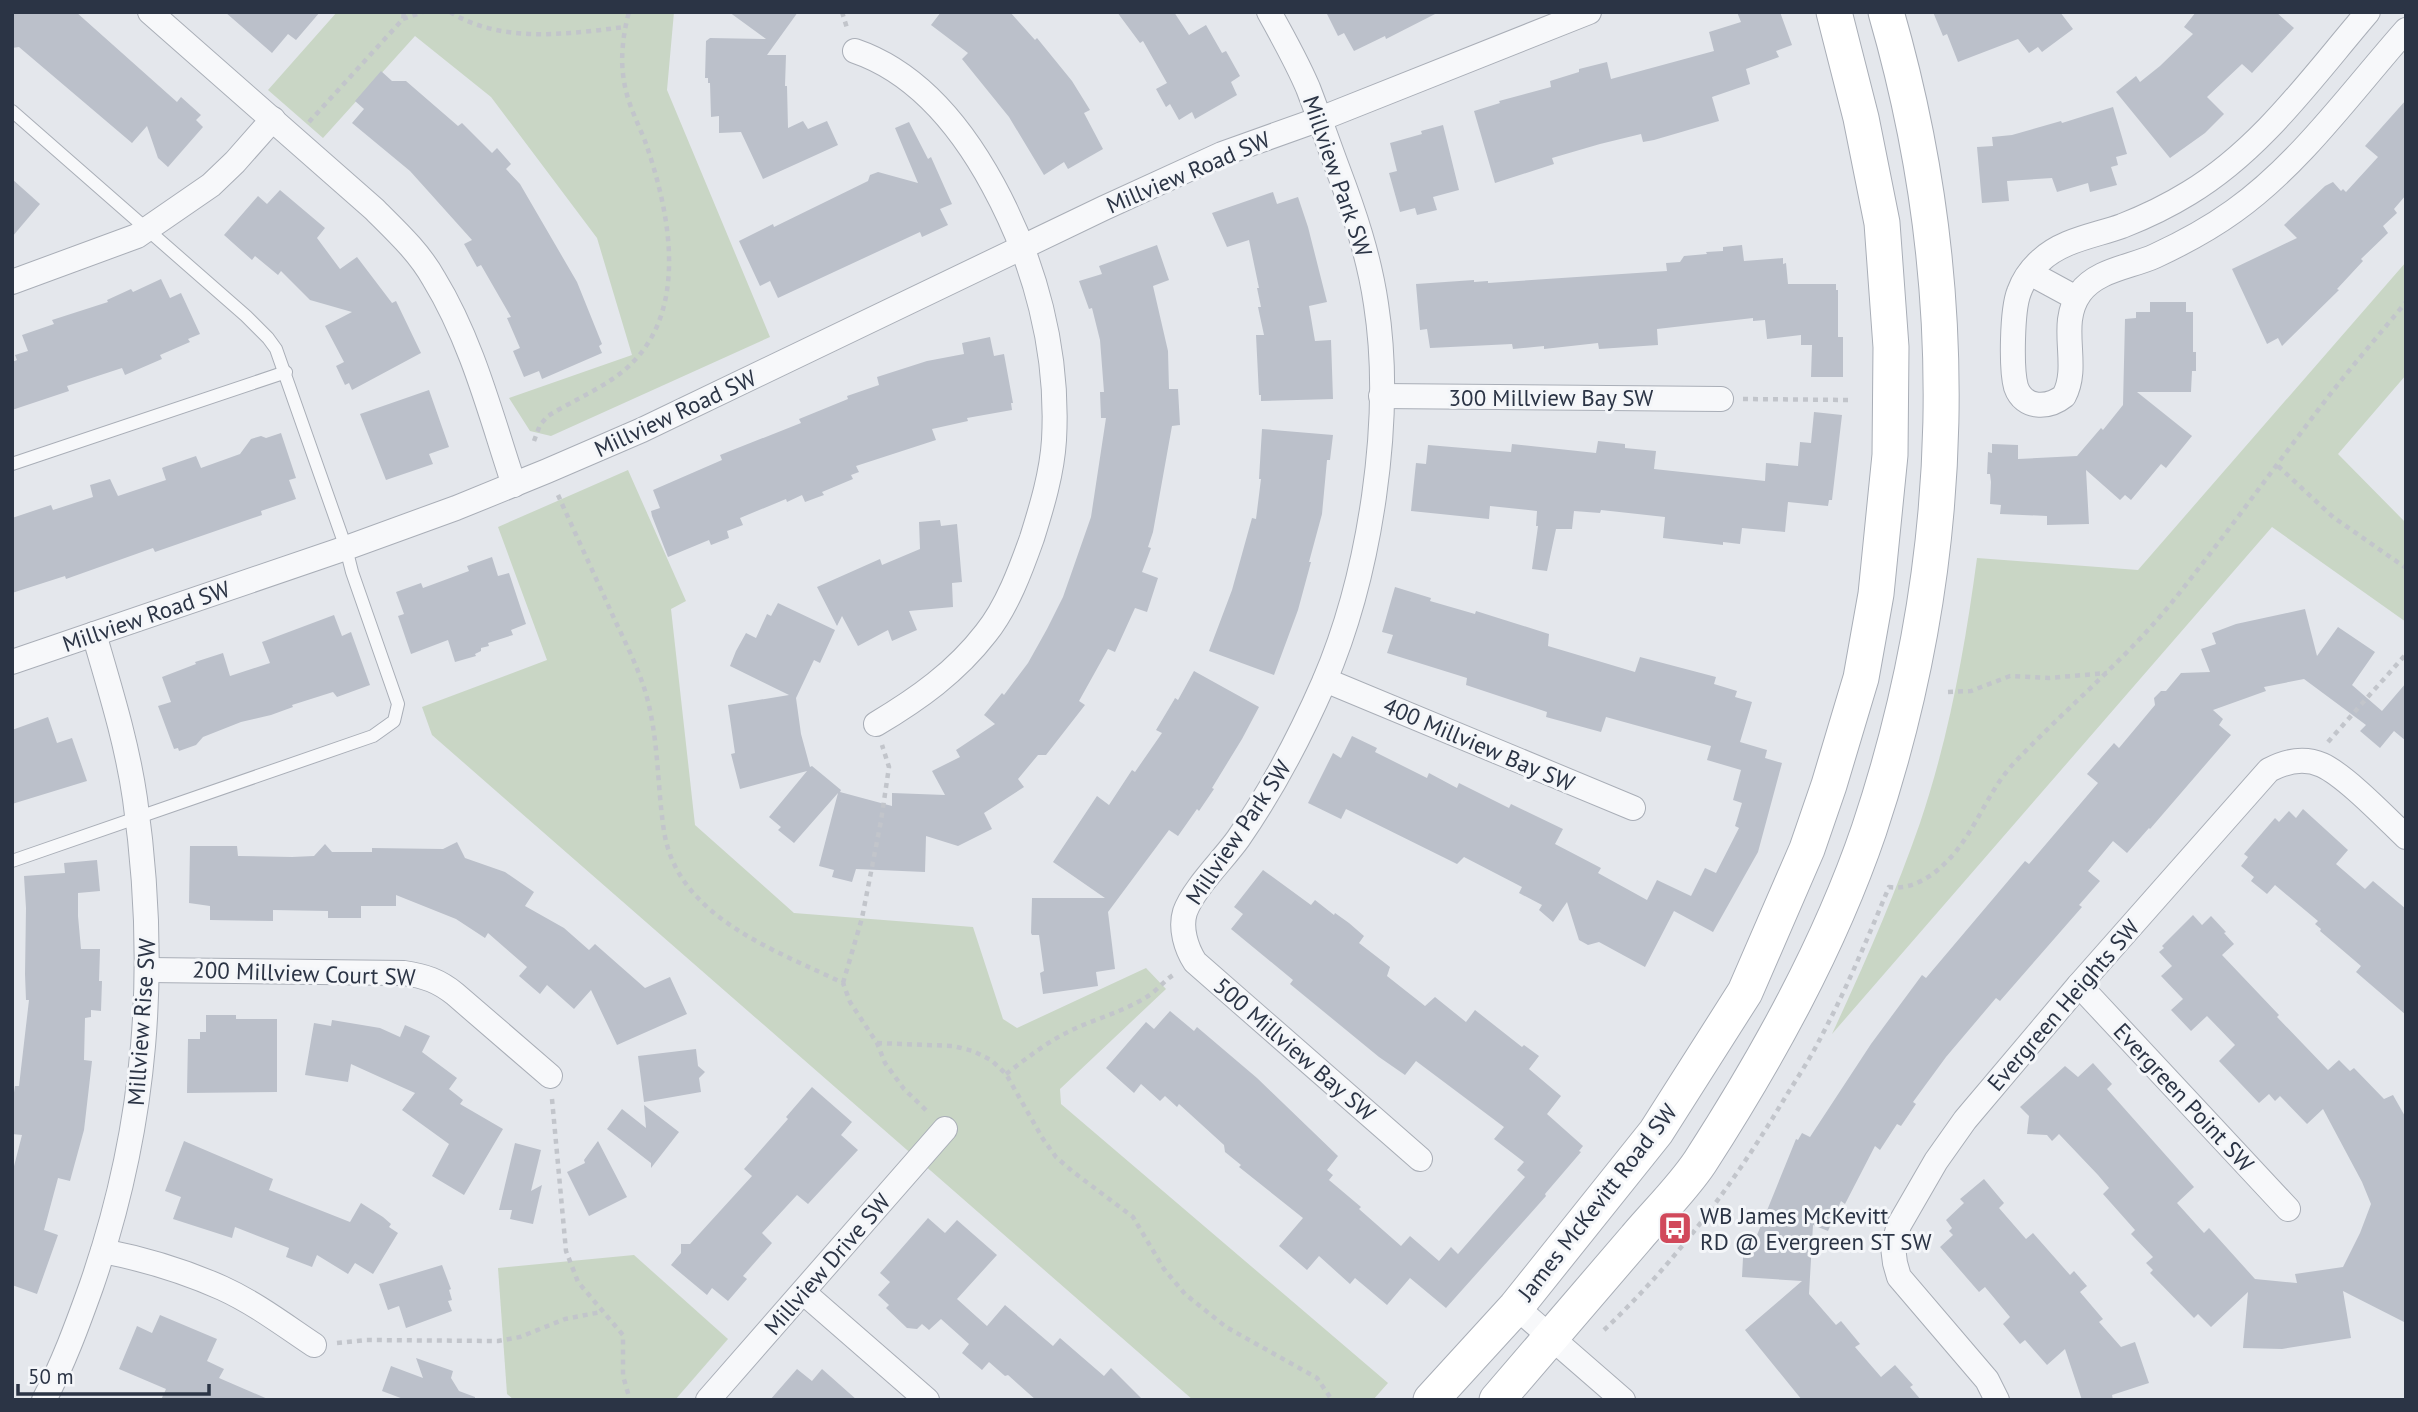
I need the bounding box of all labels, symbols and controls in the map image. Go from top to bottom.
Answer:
street label: Millview Park SW [1297,92,1379,260]
street label: Millview Road SW [1102,124,1274,220]
street label: Millview Road SW [590,363,760,463]
street label: 300 Millview Bay SW [1449,383,1653,412]
street label: Millview Road SW [59,574,233,658]
street label: 400 Millview Bay SW [1379,691,1579,797]
street label: Millview Park SW [1179,754,1297,910]
street label: Evergreen Heights SW [1981,913,2145,1097]
street label: Millview Rise SW [121,937,161,1107]
street label: 200 Millview Court SW [192,955,416,991]
street label: 500 Millview Bay SW [1208,971,1382,1127]
street label: Evergreen Point SW [2108,1017,2260,1177]
street label: James McKevitt Road SW [1510,1098,1683,1307]
street label: Millview Drive SW [758,1187,896,1341]
place label: WB James McKevitt RD @ Evergreen ST SW [1700,1201,1932,1256]
bus stop icon: WB James McKevitt RD @ Evergreen ST SW [1656,1209,1694,1247]
scale bar [18,1352,208,1396]
text: 50 m [28,1363,74,1390]

